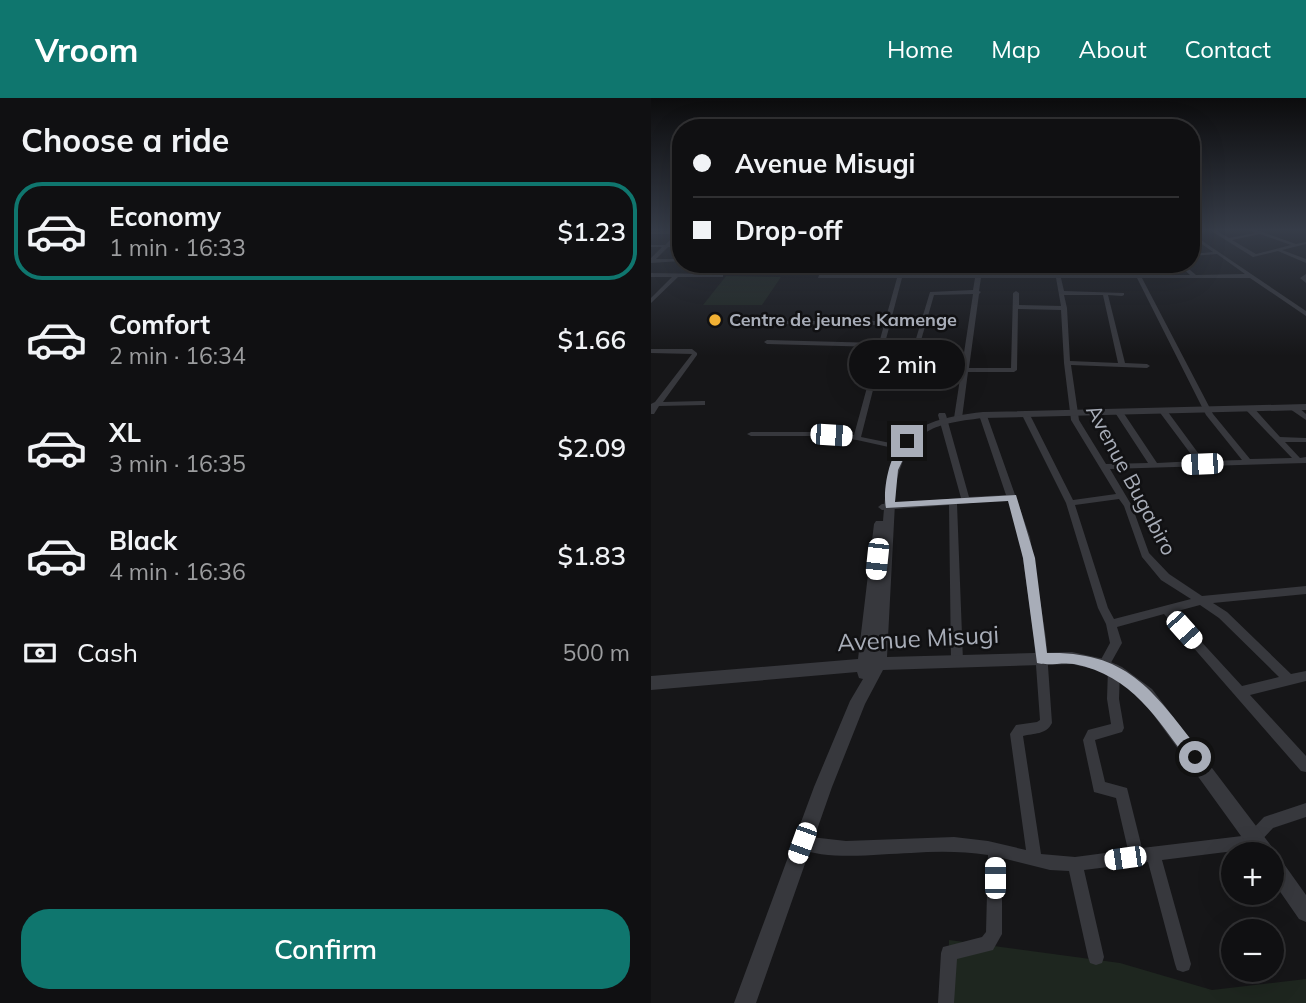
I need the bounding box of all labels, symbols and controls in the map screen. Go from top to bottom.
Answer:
text: Vroom [35,29,138,70]
text: Home [887,34,953,64]
text: Map [991,34,1041,64]
text: About [1079,34,1147,64]
text: Contact [1185,34,1271,64]
text: Choose a ride [21,120,229,160]
text: Avenue Misugi [735,147,915,180]
icon: car [25,200,88,263]
text: Economy [109,200,221,233]
text: Drop-off [735,214,842,247]
text: $1.23 [557,215,626,248]
text: 1 min · 16:33 [109,233,246,262]
icon: car [25,308,88,371]
text: Comfort [109,308,210,341]
place label: Centre de jeunes Kamenge [729,308,957,331]
marker: Centre de jeunes Kamenge [707,312,723,328]
text: $1.66 [557,323,626,356]
callout: 2 min [849,340,965,388]
text: 2 min · 16:34 [109,341,246,370]
text: 2 min [877,350,937,379]
street label: Avenue Bugabiro [1081,400,1183,560]
icon: car [25,416,88,479]
text: XL [109,416,141,449]
car [810,423,853,447]
route end [891,425,923,457]
text: $2.09 [557,431,626,464]
text: 3 min · 16:35 [109,449,246,478]
car [1181,453,1224,475]
icon: car [25,524,88,587]
text: Black [109,524,177,557]
car [865,537,890,581]
text: $1.83 [557,539,626,572]
text: 4 min · 16:36 [109,557,246,586]
car [1163,607,1206,653]
street label: Avenue Misugi [836,619,1000,657]
icon: cash [21,634,59,672]
text: Cash [77,636,138,669]
text: 500 m [562,638,630,667]
route start [1179,741,1211,773]
car [785,820,820,866]
map controls [1221,842,1284,982]
button: + [1221,842,1284,905]
car [1103,845,1148,871]
car [985,857,1006,899]
button: Confirm [21,909,630,989]
button: − [1221,919,1284,982]

